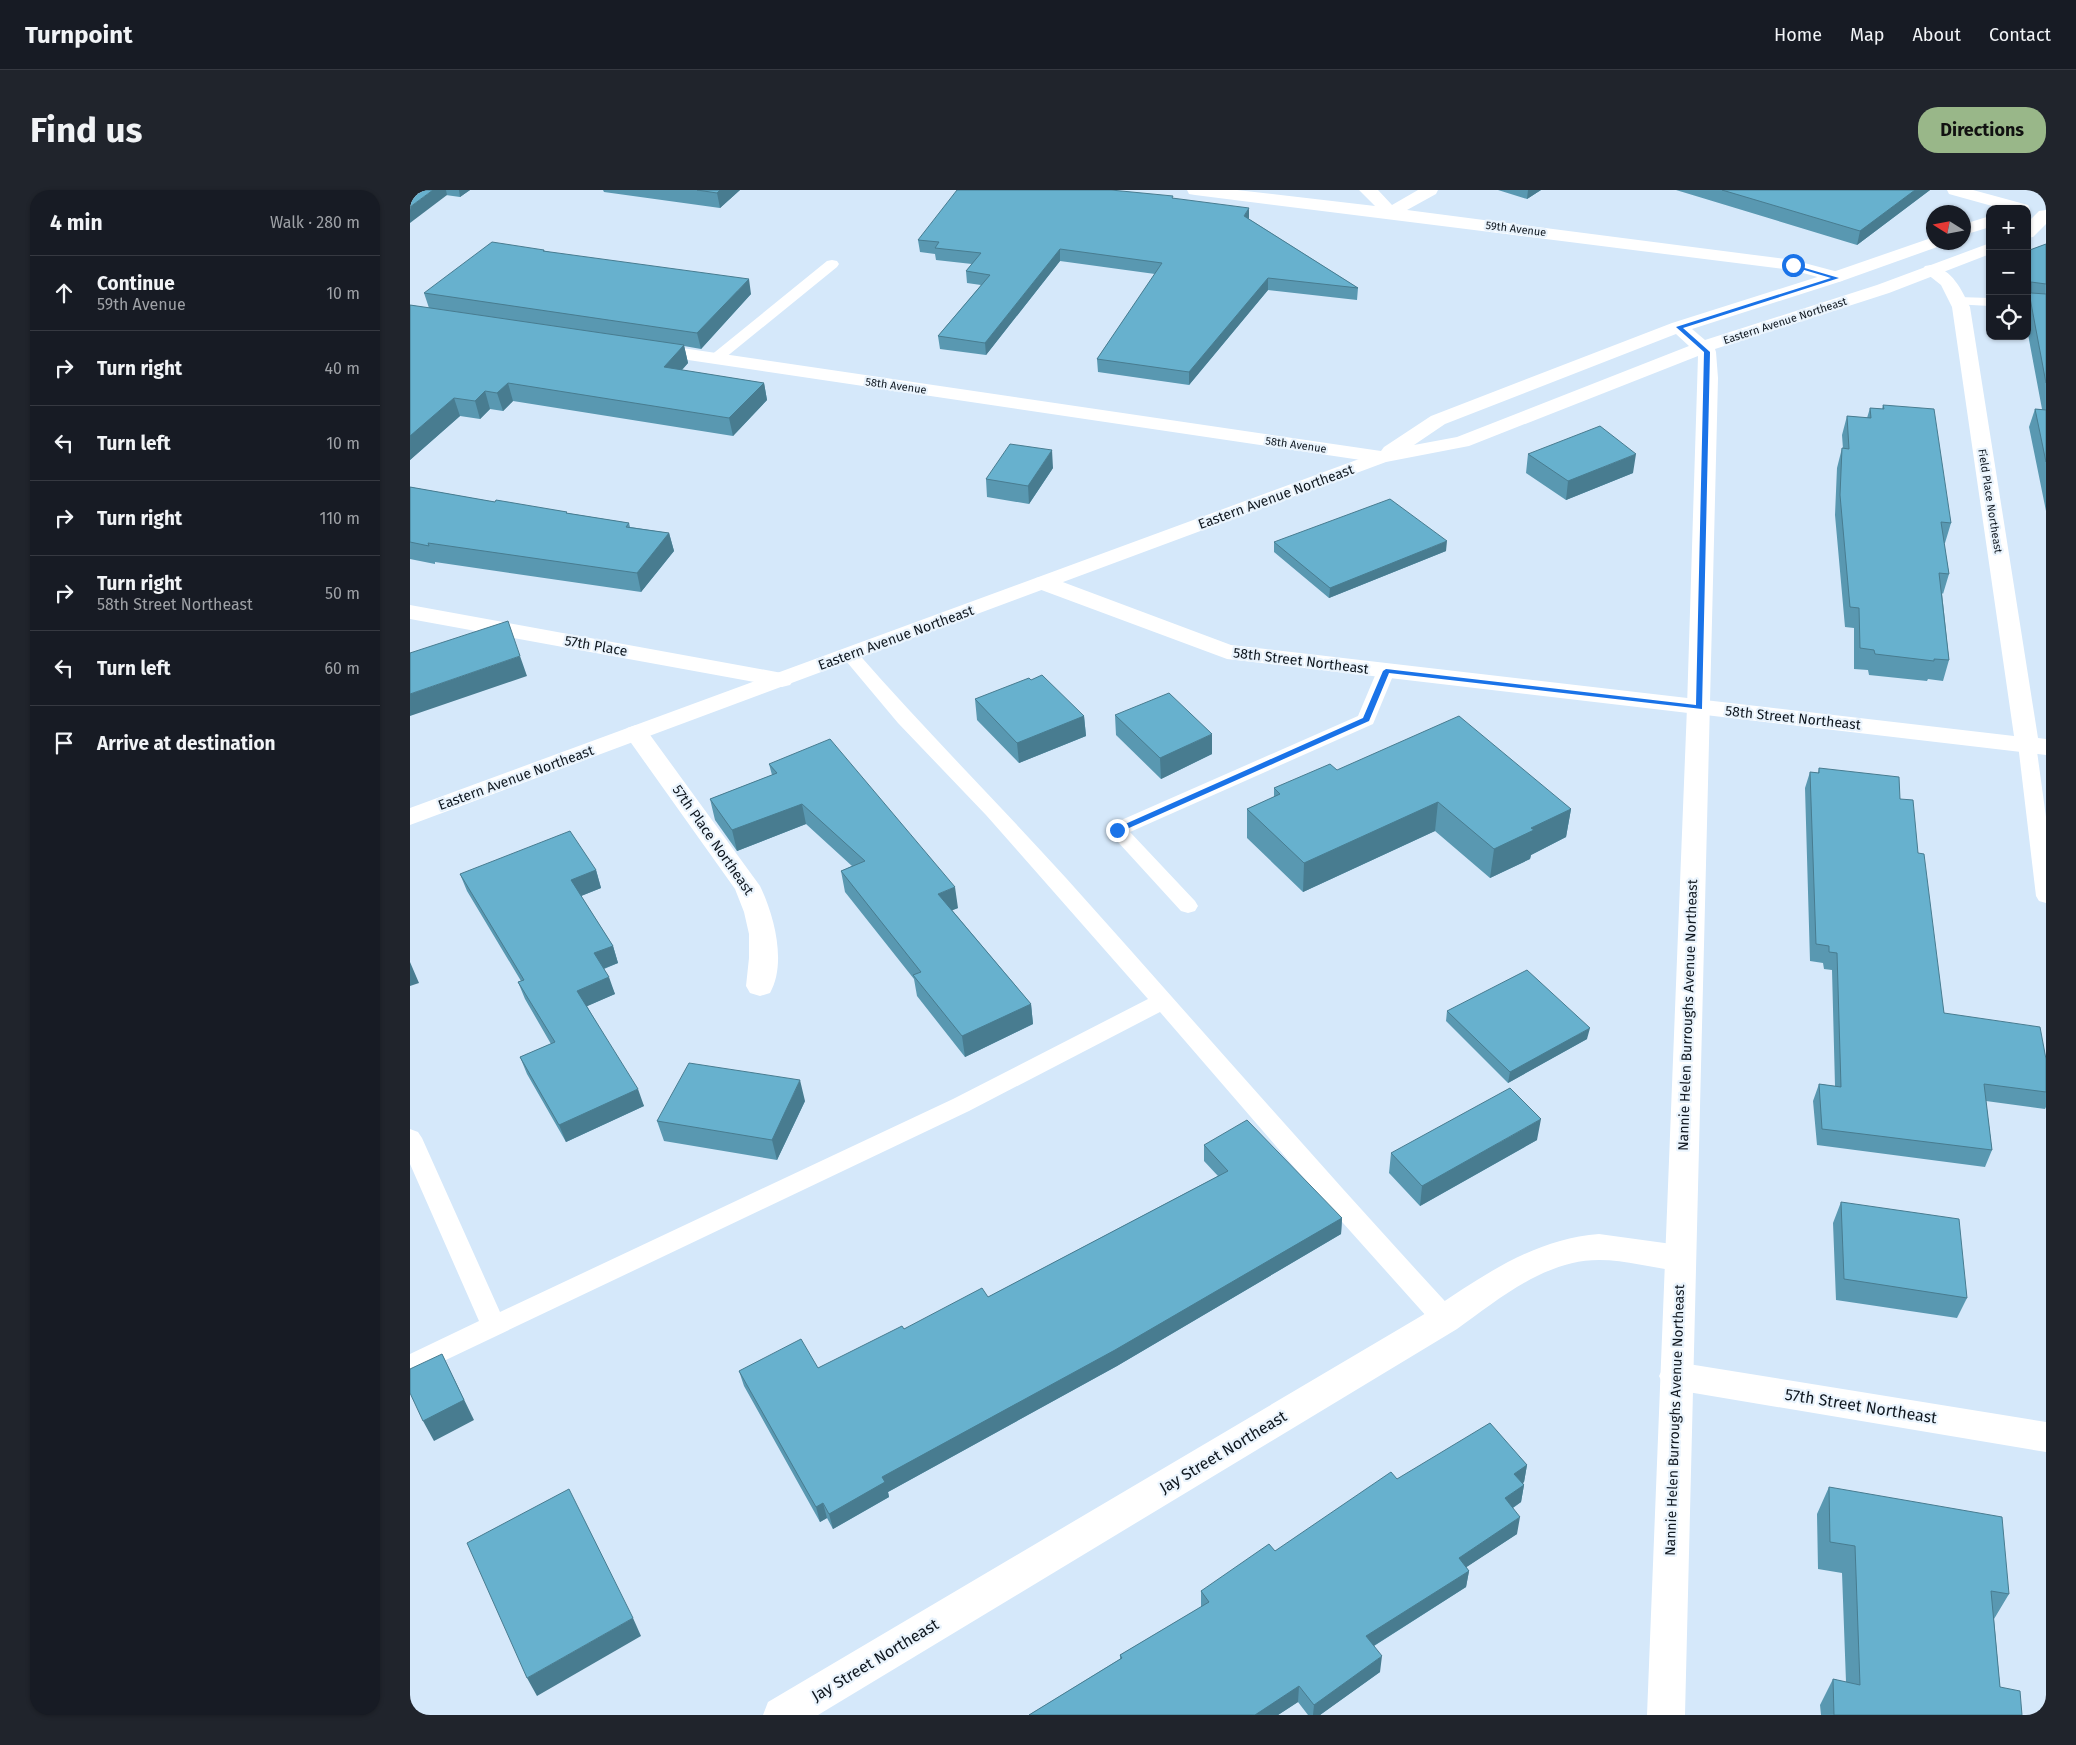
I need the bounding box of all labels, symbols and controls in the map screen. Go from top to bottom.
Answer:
text: Turnpoint [25,21,132,49]
text: Home [1774,24,1822,46]
text: Map [1850,24,1884,46]
text: About [1912,24,1961,46]
text: Contact [1989,24,2051,46]
button: Directions [1918,107,2046,153]
text: Find us [30,109,142,151]
north arrow [1926,205,1971,250]
map controls [1986,205,2031,340]
button: + [1986,205,2031,250]
text: 4 min [50,210,103,236]
text: Walk · 280 m [270,213,360,232]
street label: 59th Avenue [1485,219,1547,239]
button: − [1986,250,2031,295]
route start [1782,254,1805,277]
text: Continue [97,272,175,295]
icon: ahead [50,279,78,307]
text: 10 m [326,284,360,303]
text: 59th Avenue [97,295,186,314]
street label: Eastern Avenue Northeast [1722,295,1848,347]
button: locate [1986,295,2031,340]
icon: right [50,354,78,382]
text: Turn right [97,357,182,380]
text: 40 m [325,359,360,378]
street label: 58th Avenue [865,375,927,397]
icon: left [50,429,78,457]
text: Turn left [97,432,171,455]
text: 10 m [326,434,360,453]
street label: 58th Avenue [1265,434,1327,456]
street label: Field Place Northeast [1975,448,2005,554]
street label: Eastern Avenue Northeast [1196,461,1357,533]
icon: right [50,504,78,532]
text: Turn right [97,507,182,530]
text: 110 m [319,509,360,528]
text: Turn right [97,572,182,595]
icon: right [50,579,78,607]
text: 50 m [325,584,360,603]
text: 58th Street Northeast [97,595,253,614]
street label: Eastern Avenue Northeast [816,602,977,674]
street label: 57th Place [563,632,629,660]
street label: 58th Street Northeast [1232,644,1371,678]
icon: left [50,654,78,682]
text: Turn left [97,657,171,680]
text: 60 m [325,659,360,678]
street label: 58th Street Northeast [1724,702,1863,734]
icon: arrive [50,729,78,757]
text: Arrive at destination [97,732,276,755]
street label: Eastern Avenue Northeast [436,742,597,814]
street label: 57th Place Northeast [669,782,758,899]
route end [1106,819,1129,842]
street label: Nannie Helen Burroughs Avenue Northeast [1675,878,1701,1151]
street label: Nannie Helen Burroughs Avenue Northeast [1662,1283,1688,1556]
street label: 57th Street Northeast [1784,1385,1939,1427]
street label: Jay Street Northeast [1156,1406,1290,1497]
street label: Jay Street Northeast [808,1614,942,1705]

